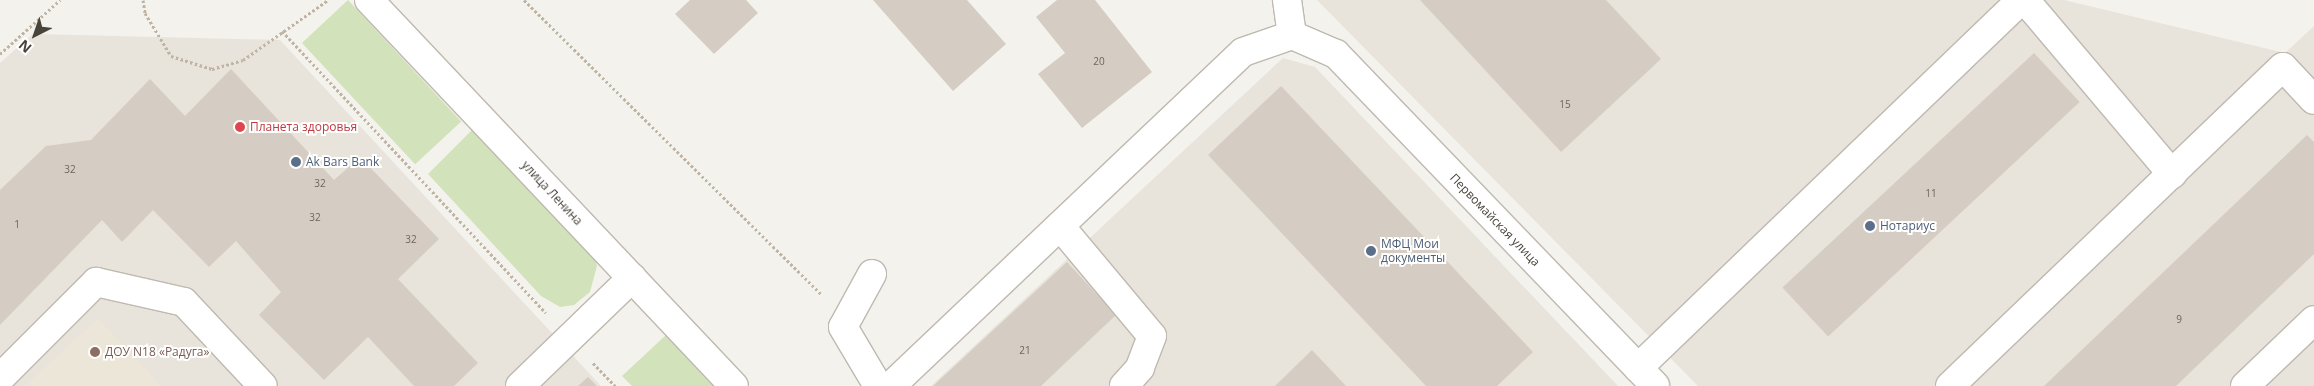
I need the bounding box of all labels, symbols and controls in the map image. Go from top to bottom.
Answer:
north arrow [10,10,60,60]
text: N [14,36,35,58]
house number: 20 [1093,56,1105,68]
house number: 15 [1559,99,1571,111]
place label: Планета здоровья [250,120,357,134]
marker: Планета здоровья [234,121,246,133]
place label: Ak Bars Bank [306,155,379,169]
marker: Ak Bars Bank [290,156,302,168]
street label: улица Ленина [519,158,585,228]
house number: 32 [64,164,76,176]
street label: Первомайская улица [1447,171,1543,269]
house number: 32 [314,178,326,190]
house number: 11 [1925,188,1937,200]
house number: 32 [309,212,321,224]
house number: 1 [14,219,20,231]
place label: Нотариус [1880,219,1935,233]
marker: Нотариус [1864,220,1876,232]
house number: 32 [405,234,417,246]
place label: МФЦ Мои документы [1381,237,1445,265]
marker: МФЦ Мои документы [1365,245,1377,257]
house number: 9 [2176,314,2182,326]
place label: ДОУ N18 «Радуга» [105,345,209,359]
house number: 21 [1019,345,1031,357]
marker: ДОУ N18 «Радуга» [89,346,101,358]

